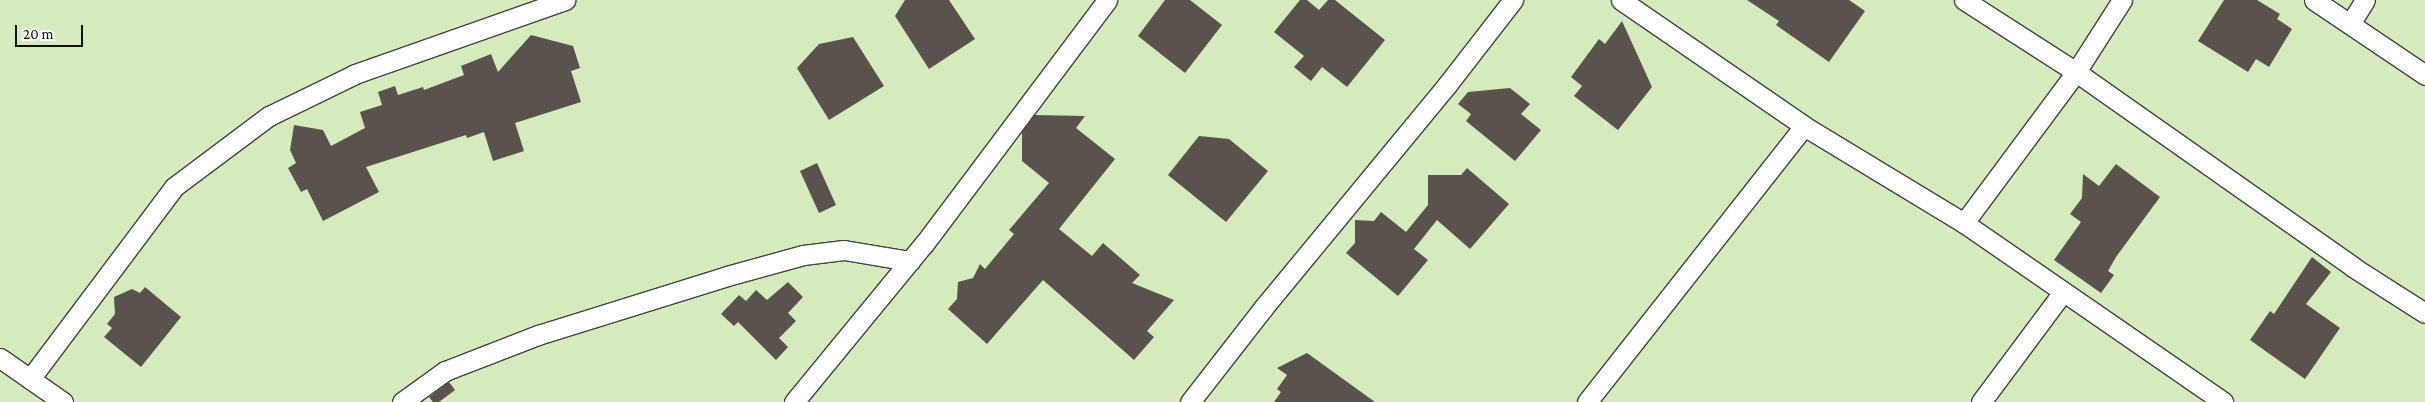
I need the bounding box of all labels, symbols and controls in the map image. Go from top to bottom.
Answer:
scale bar [18,15,85,47]
text: 20 m [23,26,54,42]

